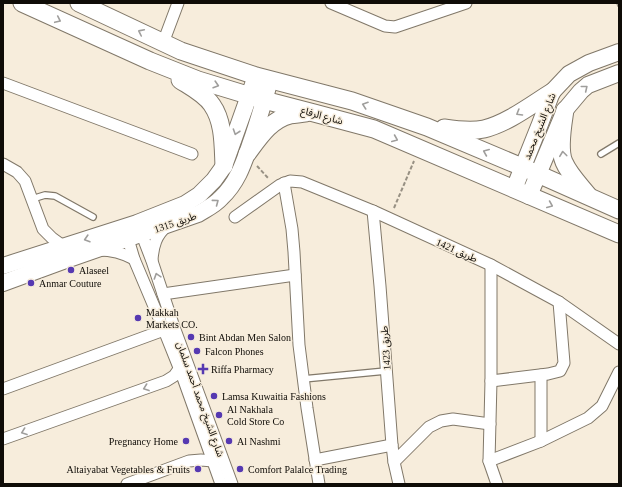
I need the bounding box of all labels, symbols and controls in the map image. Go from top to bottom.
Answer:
one-way arrow [54,15,61,23]
one-way arrow [138,30,145,37]
one-way arrow [213,80,220,89]
one-way arrow [580,86,587,93]
street label: شارع الشيخ محمد [521,91,560,162]
one-way arrow [362,101,369,110]
street label: شارع الرفاع [299,105,344,128]
one-way arrow [516,108,523,115]
one-way arrow [233,129,241,136]
one-way arrow [392,134,399,142]
one-way arrow [483,149,491,157]
one-way arrow [558,151,567,157]
one-way arrow [212,200,219,207]
one-way arrow [545,200,553,208]
street label: طريق 1315 [153,210,198,236]
one-way arrow [84,234,91,243]
street label: طريق 1421 [434,236,479,265]
marker: Alaseel [66,265,76,275]
place label: Alaseel [79,265,109,276]
one-way arrow [153,273,162,280]
marker: Anmar Couture [26,278,36,288]
place label: Anmar Couture [39,278,102,289]
place label: Makkah Markets CO. [146,307,198,330]
marker: Makkah Markets CO. [133,313,143,323]
street label: طريق 1423 [378,325,394,370]
marker: Bint Abdan Men Salon [186,332,196,342]
place label: Bint Abdan Men Salon [199,332,291,343]
street label: شارع الشيخ محمد أحمد سلمان [173,340,227,459]
marker: Falcon Phones [192,346,202,356]
place label: Falcon Phones [205,346,264,357]
marker: Riffa Pharmacy [198,364,208,374]
place label: Riffa Pharmacy [211,364,274,375]
one-way arrow [143,383,150,391]
marker: Lamsa Kuwaitia Fashions [209,391,219,401]
place label: Lamsa Kuwaitia Fashions [222,391,326,402]
place label: Al Nakhala Cold Store Co [227,404,284,427]
marker: Al Nakhala Cold Store Co [214,410,224,420]
one-way arrow [20,427,27,435]
place label: Pregnancy Home [109,436,179,447]
marker: Pregnancy Home [181,436,191,446]
marker: Al Nashmi [224,436,234,446]
place label: Al Nashmi [237,436,281,447]
place label: Altaiyabat Vegetables & Fruits [67,464,190,475]
marker: Altaiyabat Vegetables & Fruits [193,464,203,474]
marker: Comfort Palalce Trading [235,464,245,474]
place label: Comfort Palalce Trading [248,464,347,475]

